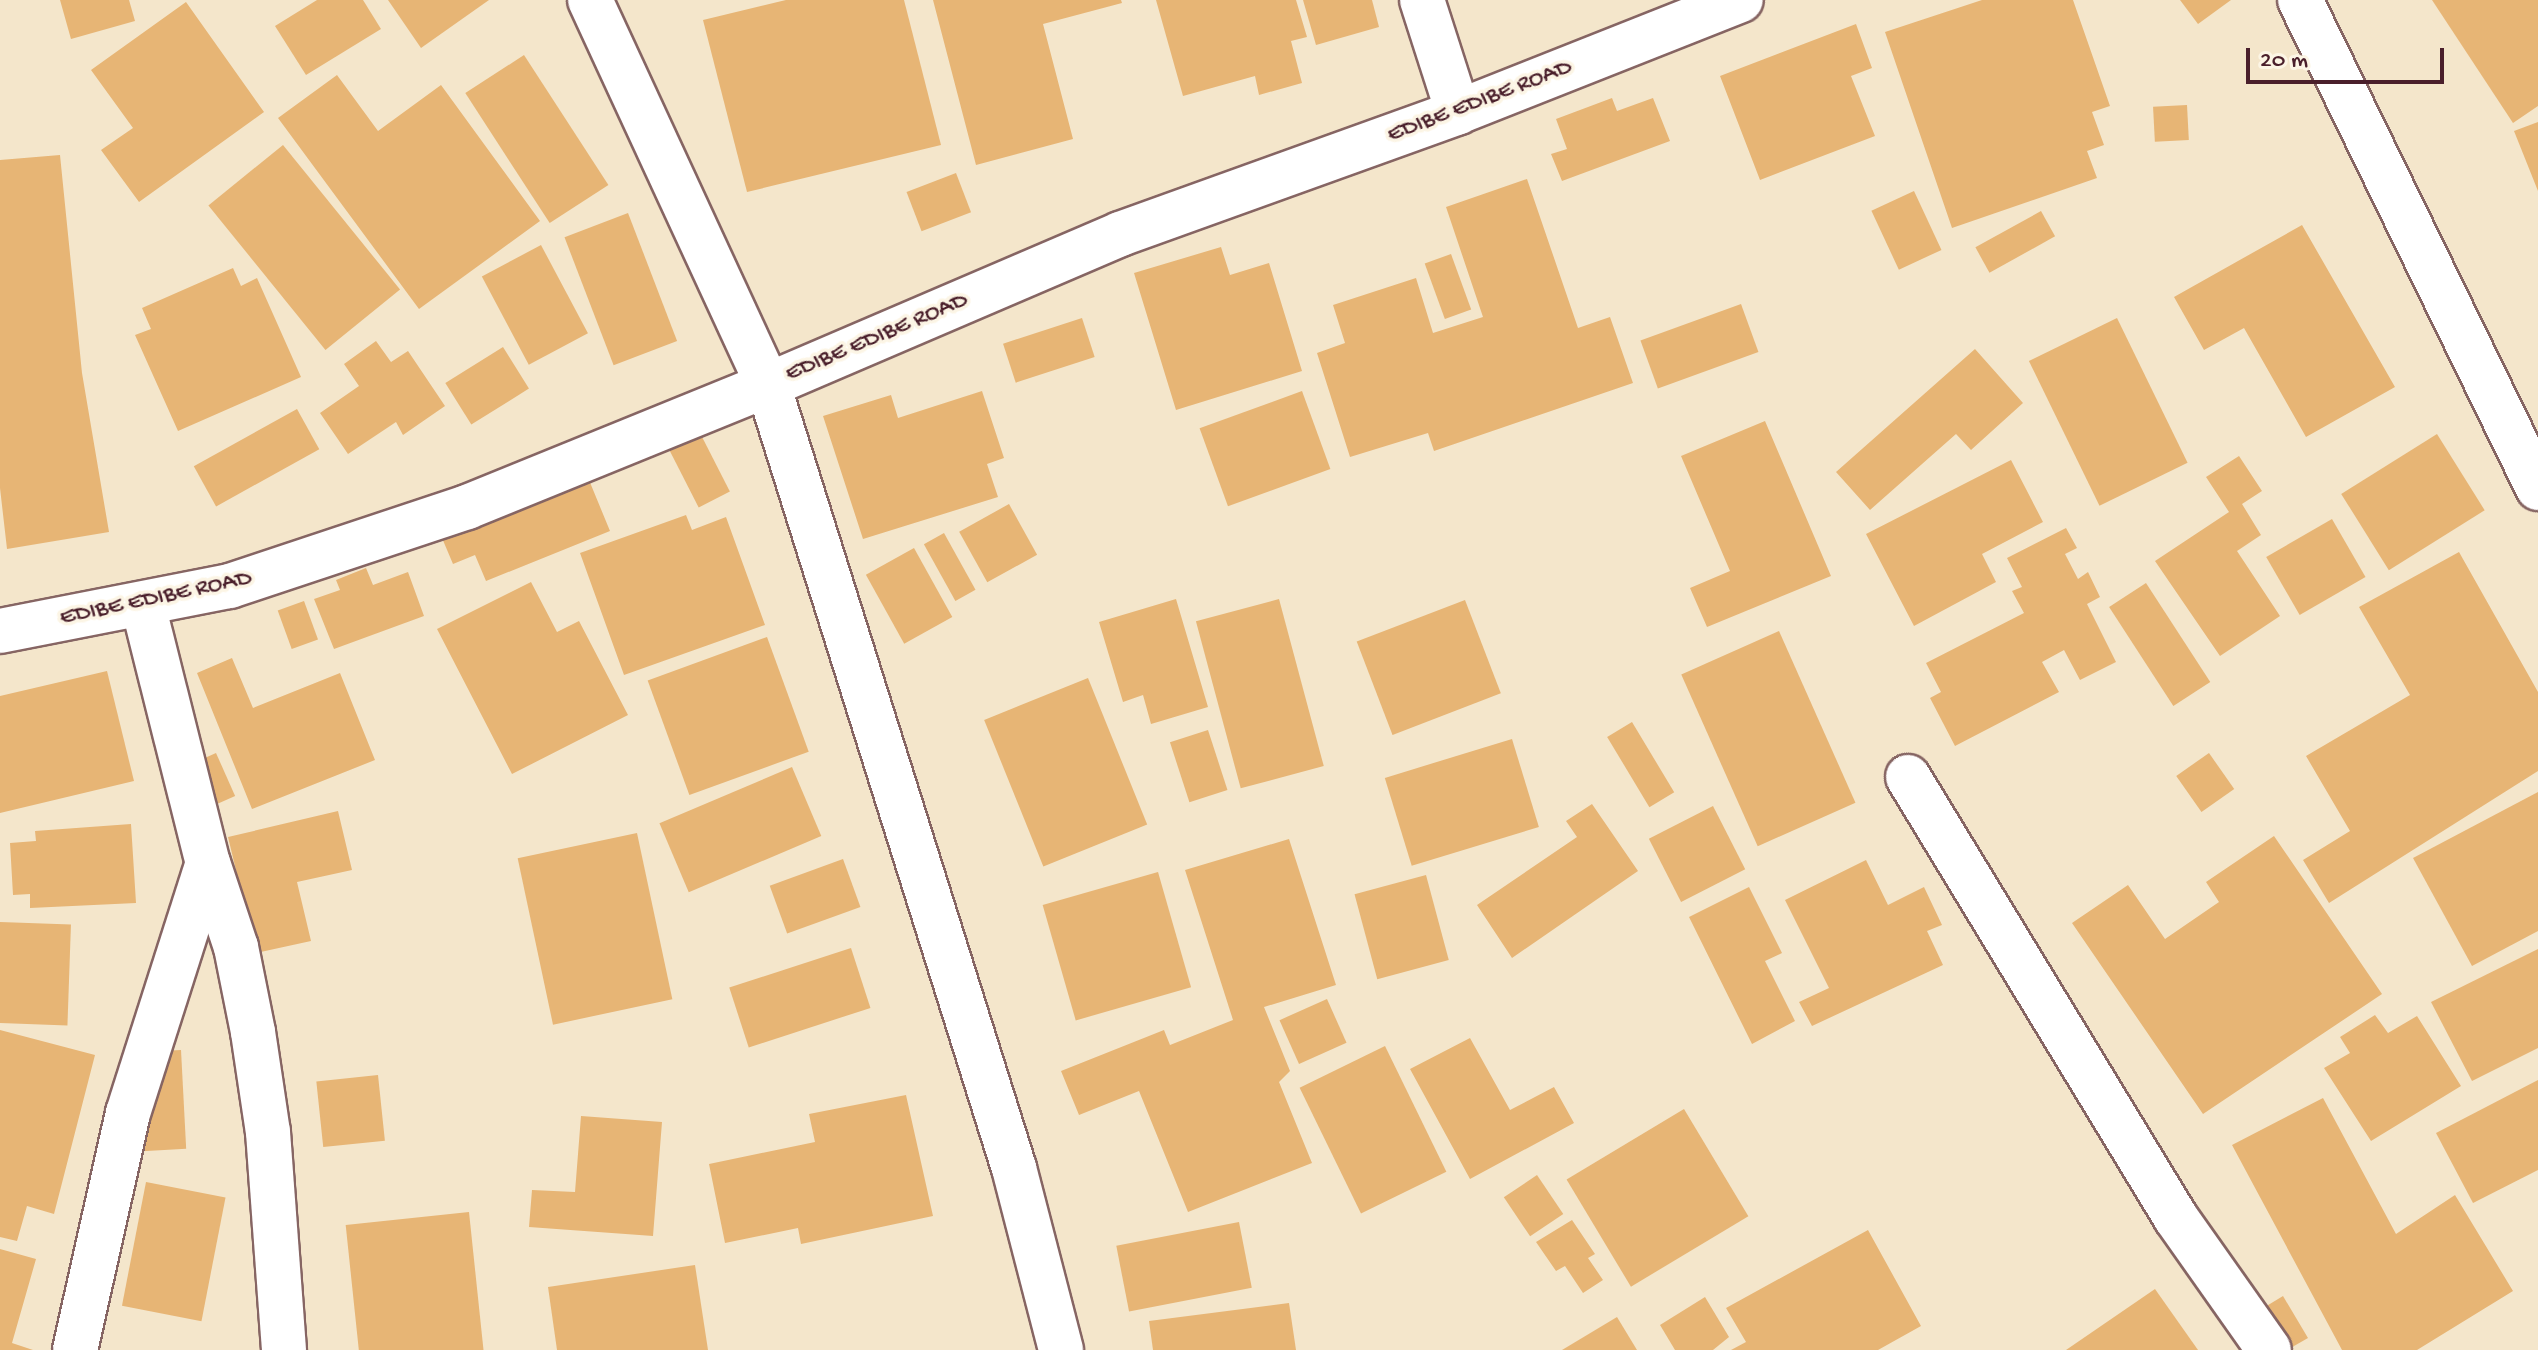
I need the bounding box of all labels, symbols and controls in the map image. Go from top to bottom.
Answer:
scale bar [2250,32,2448,82]
text: 20 m [2260,47,2308,76]
street label: EDIBE EDIBE ROAD [1384,54,1576,150]
street label: EDIBE EDIBE ROAD [781,287,973,389]
street label: EDIBE EDIBE ROAD [57,565,255,633]

